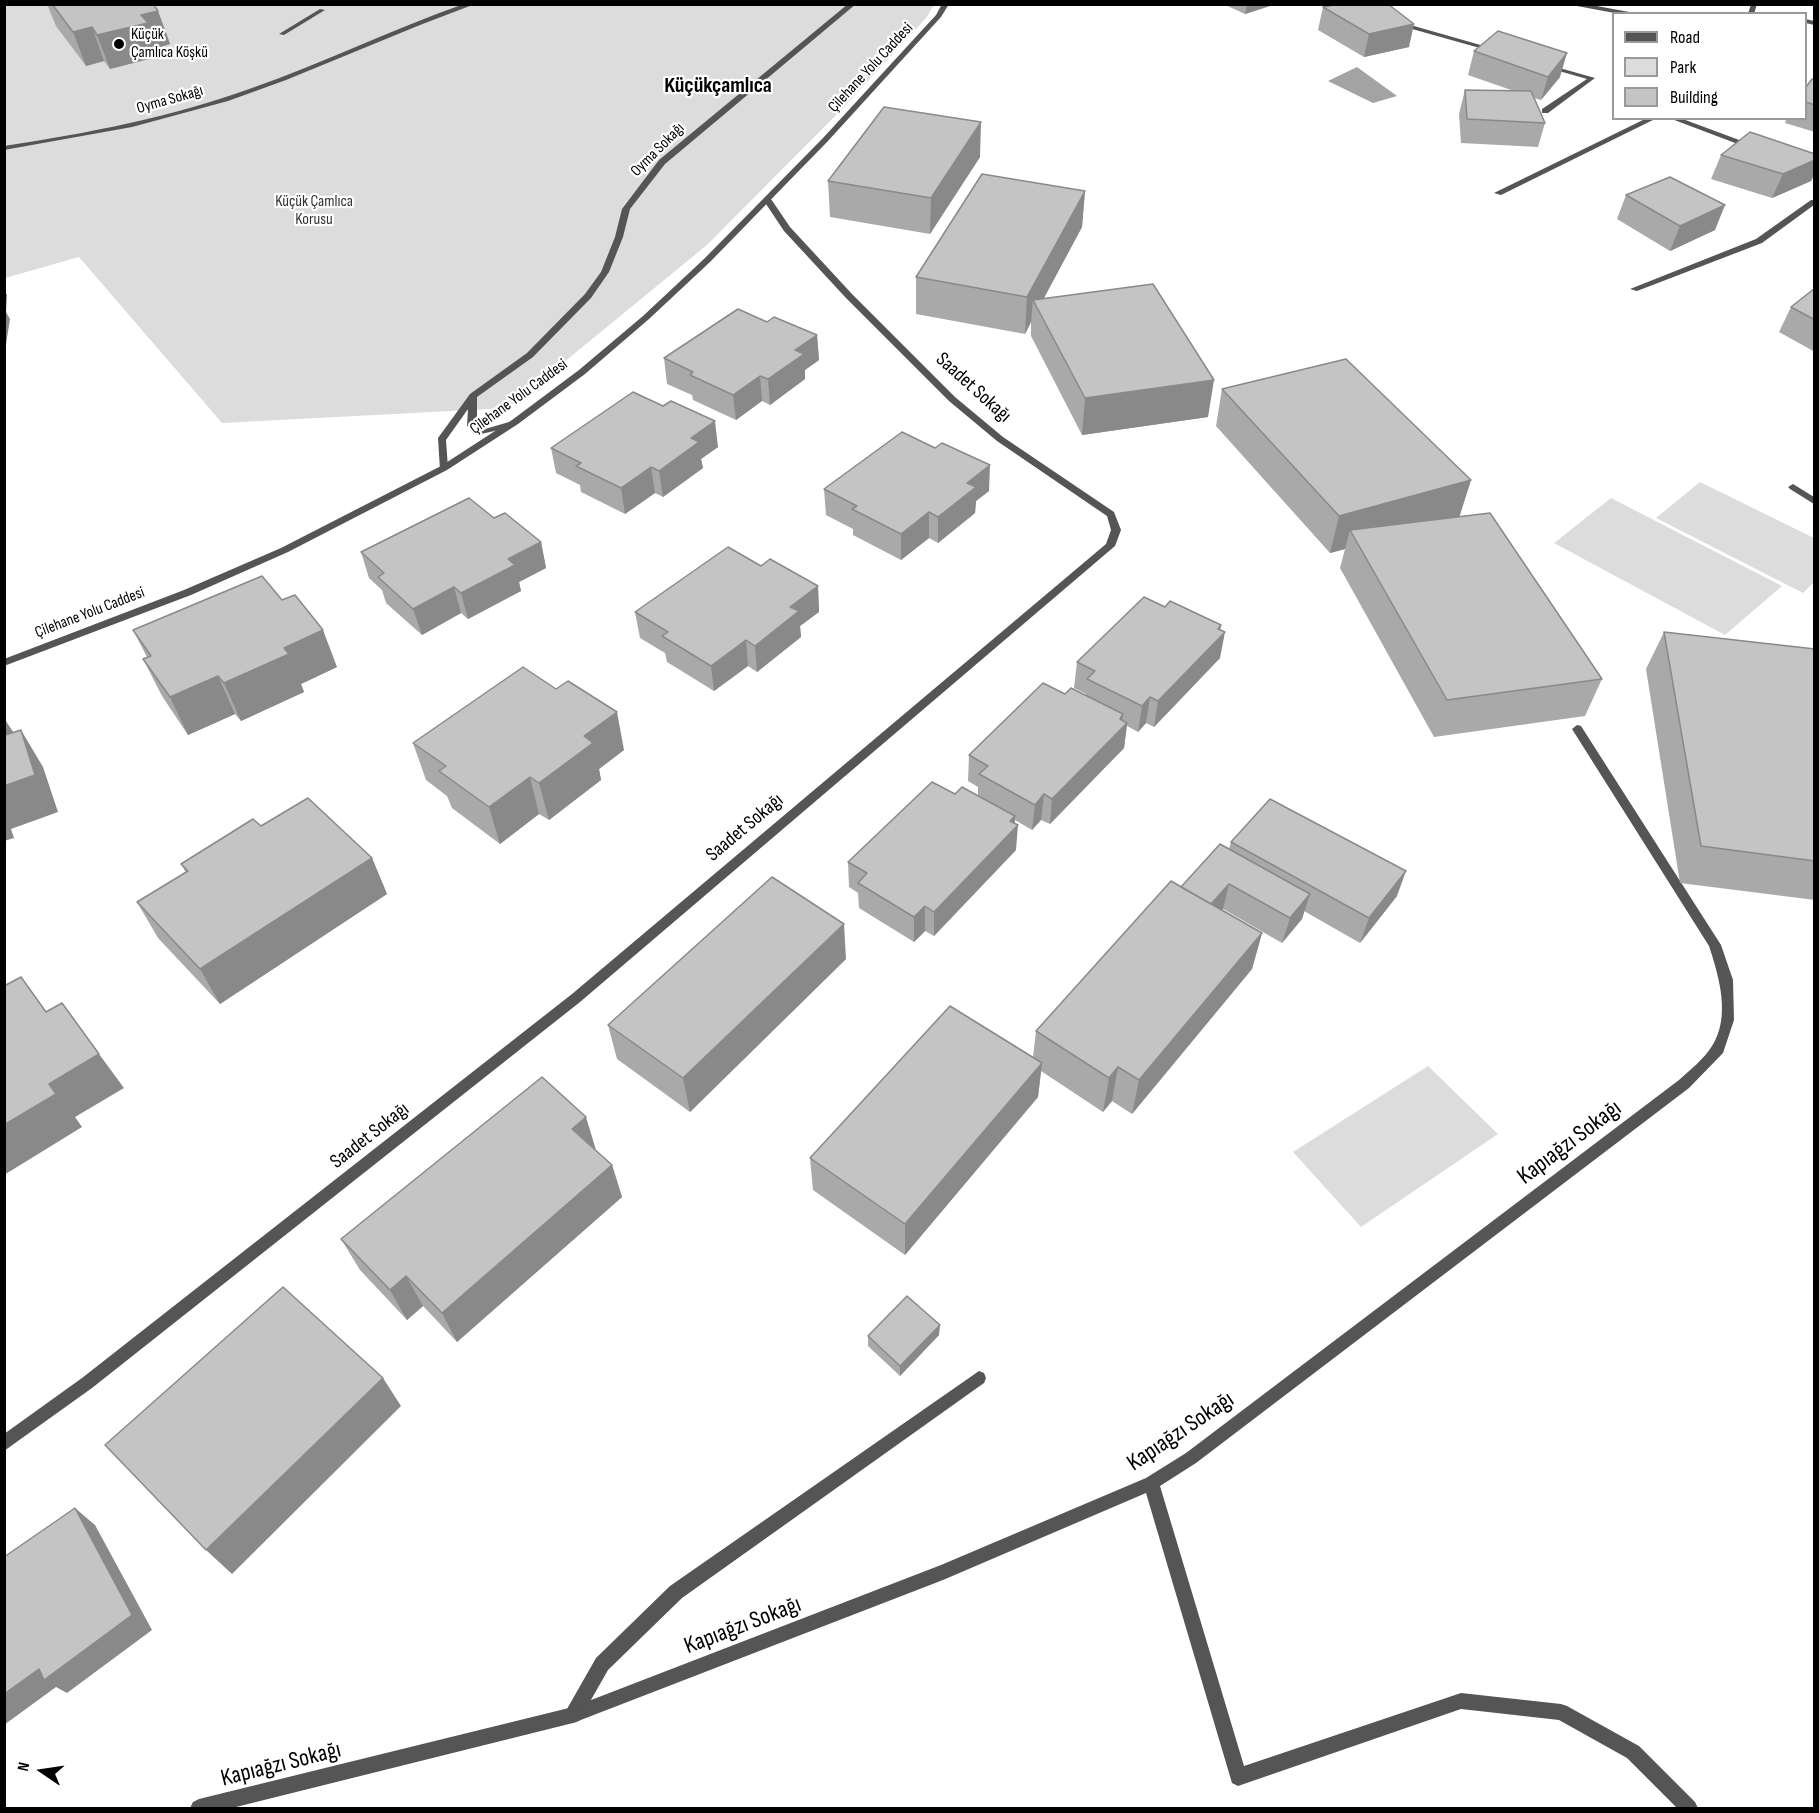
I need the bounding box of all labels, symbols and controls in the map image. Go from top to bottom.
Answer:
legend [1612,12,1807,120]
street label: Çilehane Yolu Caddesi [824,19,918,117]
place label: Küçük Çamlıca Köşkü [131,25,208,63]
text: Road [1670,27,1700,48]
marker: Küçük Çamlıca Köşkü [112,37,126,51]
text: Park [1670,57,1696,78]
district label: Küçükçamlıca [664,73,772,99]
street label: Oyma Sokağı [135,81,205,119]
text: Building [1670,87,1718,108]
street label: Oyma Sokağı [627,119,689,181]
park label: Küçük Çamlıca Korusu [275,192,353,230]
street label: Saadet Sokağı [930,348,1016,428]
street label: Çilehane Yolu Caddesi [467,355,571,439]
street label: Çilehane Yolu Caddesi [32,583,148,643]
street label: Saadet Sokağı [701,789,789,867]
street label: Kapıağzı Sokağı [1512,1095,1628,1191]
street label: Saadet Sokağı [326,1098,414,1174]
street label: Kapıağzı Sokağı [1122,1386,1240,1478]
street label: Kapıağzı Sokağı [681,1591,805,1661]
street label: Kapıağzı Sokağı [218,1736,344,1794]
north arrow [12,1741,72,1801]
text: N [14,1761,34,1773]

